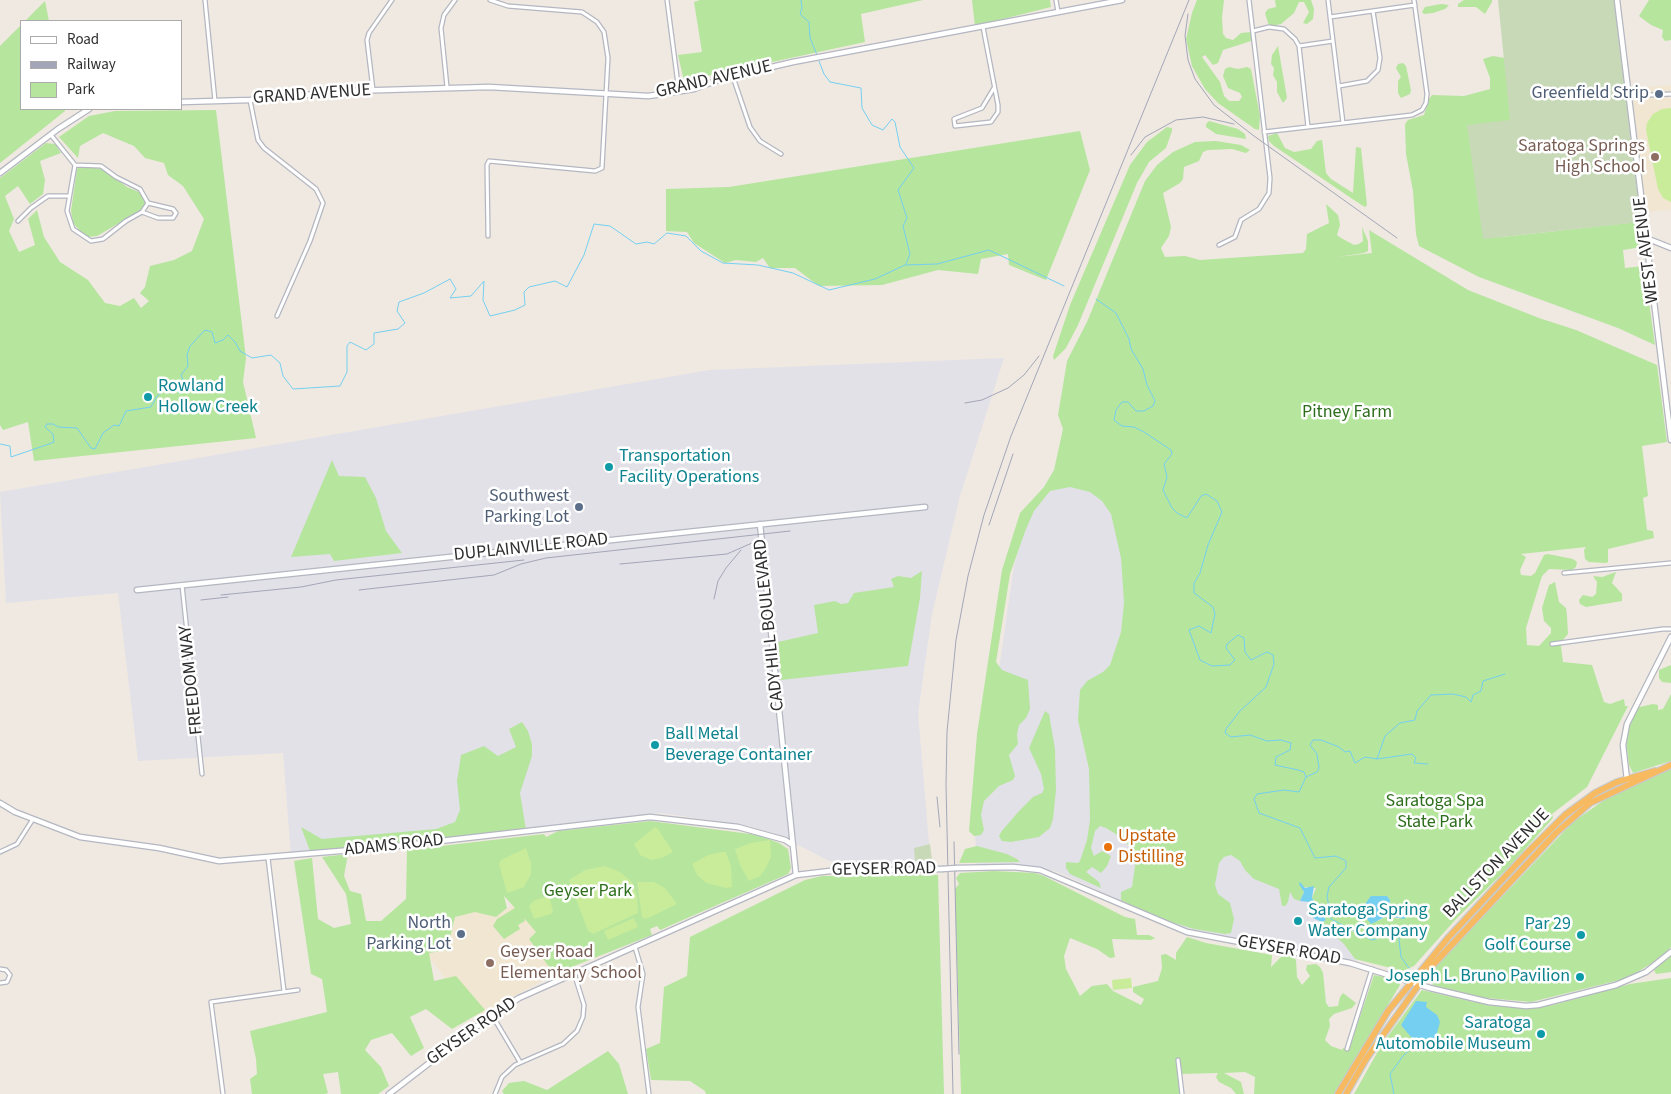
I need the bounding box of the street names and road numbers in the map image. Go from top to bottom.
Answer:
street label: GRAND AVENUE [654,56,774,104]
street label: GRAND AVENUE [252,80,372,110]
street label: WEST AVENUE [1630,196,1664,304]
street label: DUPLAINVILLE ROAD [453,529,609,567]
street label: CADY HILL BOULEVARD [750,538,790,712]
street label: FREEDOM WAY [176,624,208,736]
street label: BALLSTON AVENUE [1439,805,1555,923]
street label: ADAMS ROAD [343,830,445,862]
street label: GEYSER ROAD [831,858,937,882]
street label: GEYSER ROAD [1236,931,1342,971]
street label: GEYSER ROAD [423,993,521,1071]

